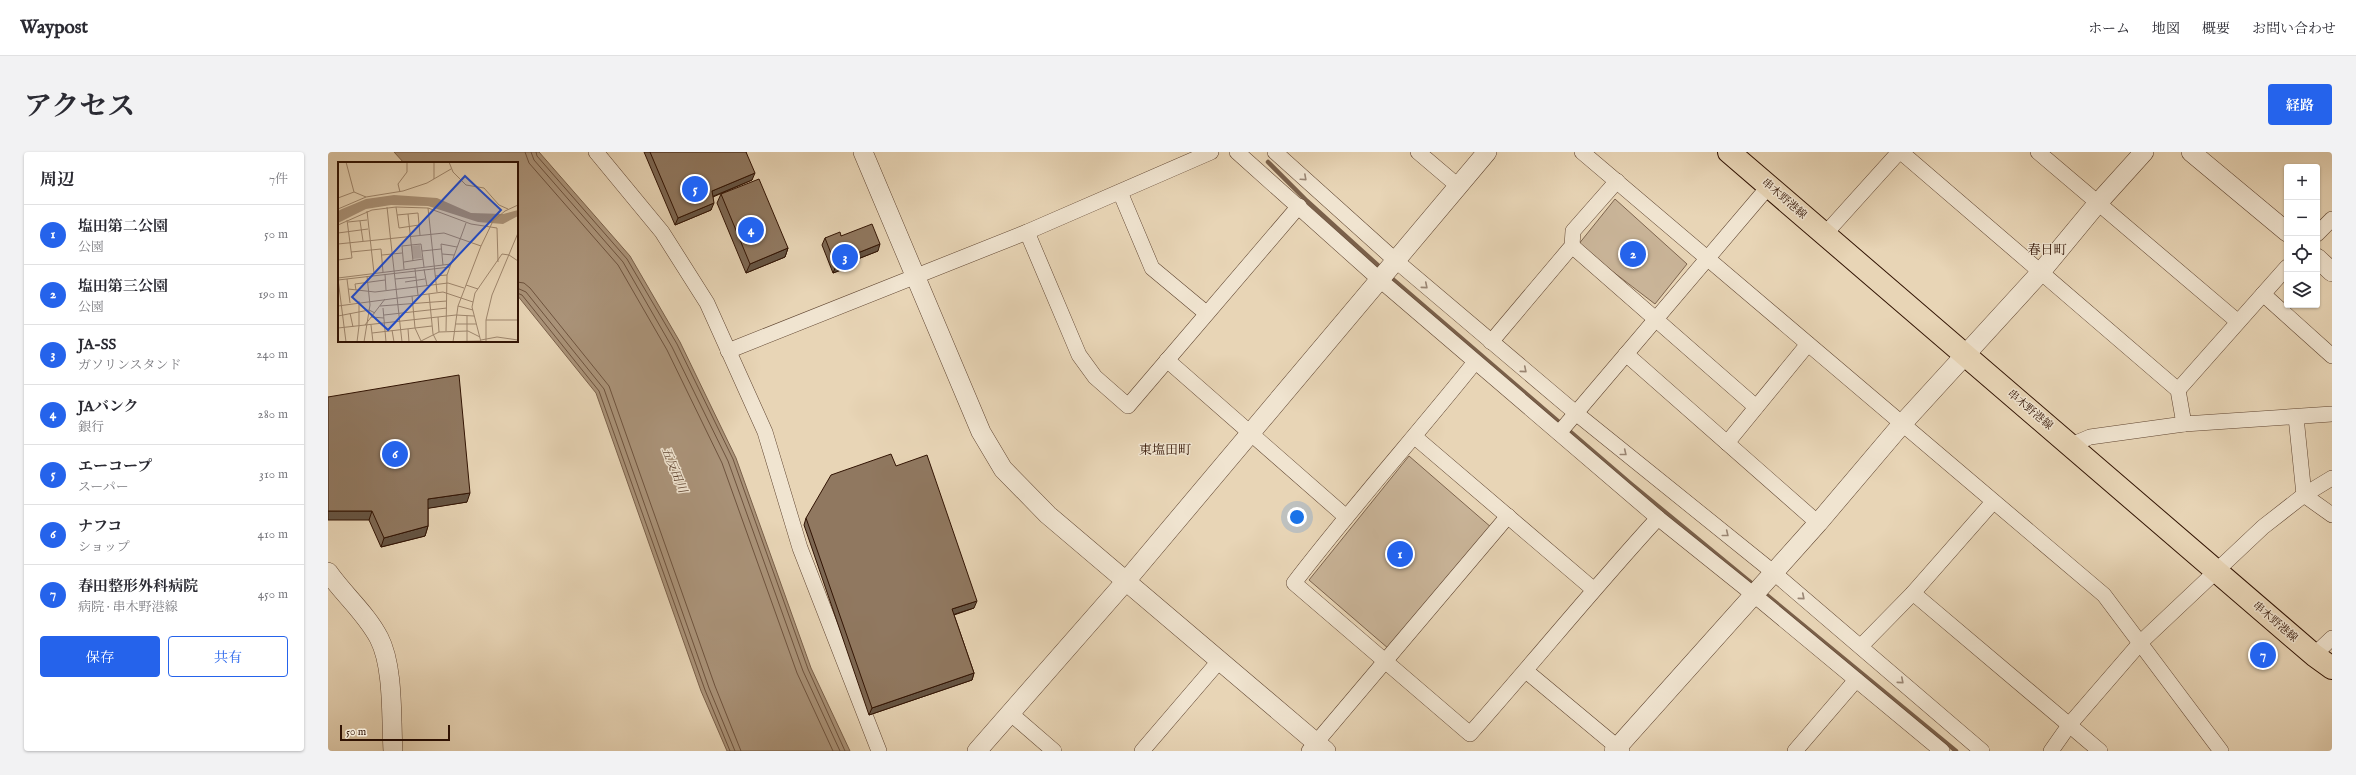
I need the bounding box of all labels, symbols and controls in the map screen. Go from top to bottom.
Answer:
text: Waypost [20,16,88,40]
text: ホーム [2088,20,2130,38]
text: 地図 [2152,20,2180,38]
text: 概要 [2202,20,2230,38]
text: お問い合わせ [2252,20,2336,38]
button: 経路 [2268,84,2332,125]
text: アクセス [24,90,135,125]
inset map [338,162,518,342]
map controls [2284,164,2320,308]
button: + [2284,164,2320,200]
text: 周辺 [40,170,74,191]
text: 7件 [269,171,288,188]
one-way arrow [1299,173,1307,181]
pin: 5 [682,174,708,204]
street label: 串木野港線 [1759,176,1809,222]
button: − [2284,200,2320,236]
pin: 4 [738,215,764,245]
text: 塩田第二公園 [78,217,168,236]
text: 1 [51,226,55,243]
text: 50 m [264,226,288,243]
button: locate [2284,236,2320,272]
text: 公園 [78,239,104,256]
pin: 2 [1620,239,1646,269]
pin: 3 [832,242,858,272]
district label: 春日町 [2027,242,2067,259]
button: layers [2284,272,2320,308]
text: 塩田第三公園 [78,277,168,296]
one-way arrow [1421,281,1428,288]
text: 2 [50,286,56,303]
text: 190 m [258,286,288,303]
text: 公園 [78,299,104,316]
text: JA-SS [78,335,116,354]
text: 3 [51,346,55,363]
text: 240 m [256,346,288,363]
text: ガソリンスタンド [78,357,182,374]
one-way arrow [1520,365,1527,372]
street label: 串木野港線 [2004,387,2056,433]
text: JAバンク [78,397,139,416]
text: 4 [50,406,56,423]
text: 280 m [258,406,288,423]
text: 銀行 [78,419,104,436]
pin: 6 [382,439,408,469]
district label: 東塩田町 [1139,442,1191,459]
water label: 五反田川 [658,445,691,497]
one-way arrow [1620,448,1627,455]
text: エーコープ [78,457,152,476]
text: 5 [51,466,55,483]
text: 310 m [259,466,288,483]
text: スーパー [78,479,129,496]
your location [1287,507,1307,527]
text: ナフコ [78,517,122,536]
text: 6 [50,526,56,543]
text: 410 m [258,526,288,543]
one-way arrow [1721,529,1728,536]
text: ショップ [78,539,130,556]
pin: 1 [1387,539,1413,569]
text: 春田整形外科病院 [78,577,198,596]
text: 7 [50,586,56,603]
text: 450 m [258,586,288,603]
one-way arrow [1798,593,1805,600]
text: 病院 · 串木野港線 [78,599,178,616]
street label: 串木野港線 [2250,599,2300,645]
button: 保存 [40,636,160,677]
button: 共有 [168,636,288,677]
pin: 7 [2250,640,2276,670]
one-way arrow [1897,677,1904,684]
scale bar [340,723,450,742]
text: 50 m [346,725,366,739]

